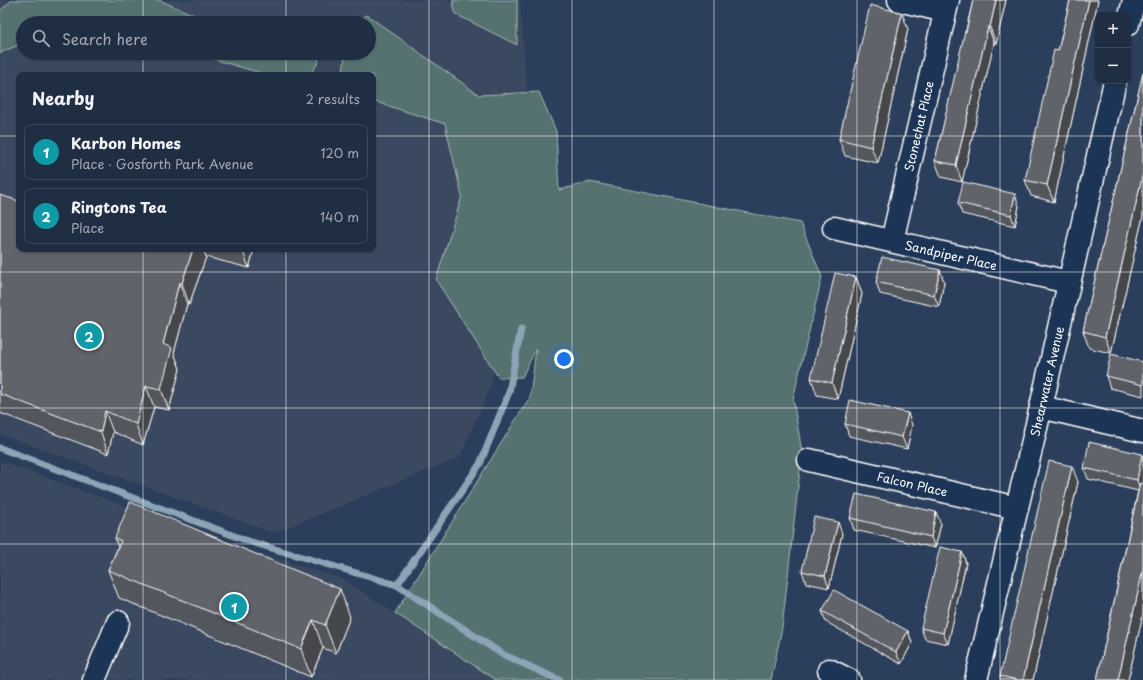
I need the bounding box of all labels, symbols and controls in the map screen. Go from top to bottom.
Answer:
map controls [1095,12,1131,84]
button: + [1095,12,1131,48]
search box [16,16,376,60]
icon: search [30,27,52,49]
text: Search here [62,27,148,50]
button: − [1095,48,1131,84]
street label: Stonechat Place [899,79,938,173]
text: Nearby [32,85,94,111]
text: 2 results [306,89,360,108]
text: Karbon Homes [71,131,181,154]
text: 1 [43,143,49,162]
text: 120 m [320,143,359,162]
text: Place · Gosforth Park Avenue [71,154,254,173]
text: Ringtons Tea [71,195,167,218]
text: 2 [41,207,51,226]
text: 140 m [320,207,359,226]
text: Place [71,218,104,237]
street label: Sandpiper Place [903,236,999,274]
pin: 2 [76,321,102,351]
street label: Shearwater Avenue [1025,324,1068,438]
your location [554,349,574,369]
street label: Falcon Place [875,467,949,501]
pin: 1 [221,592,247,622]

